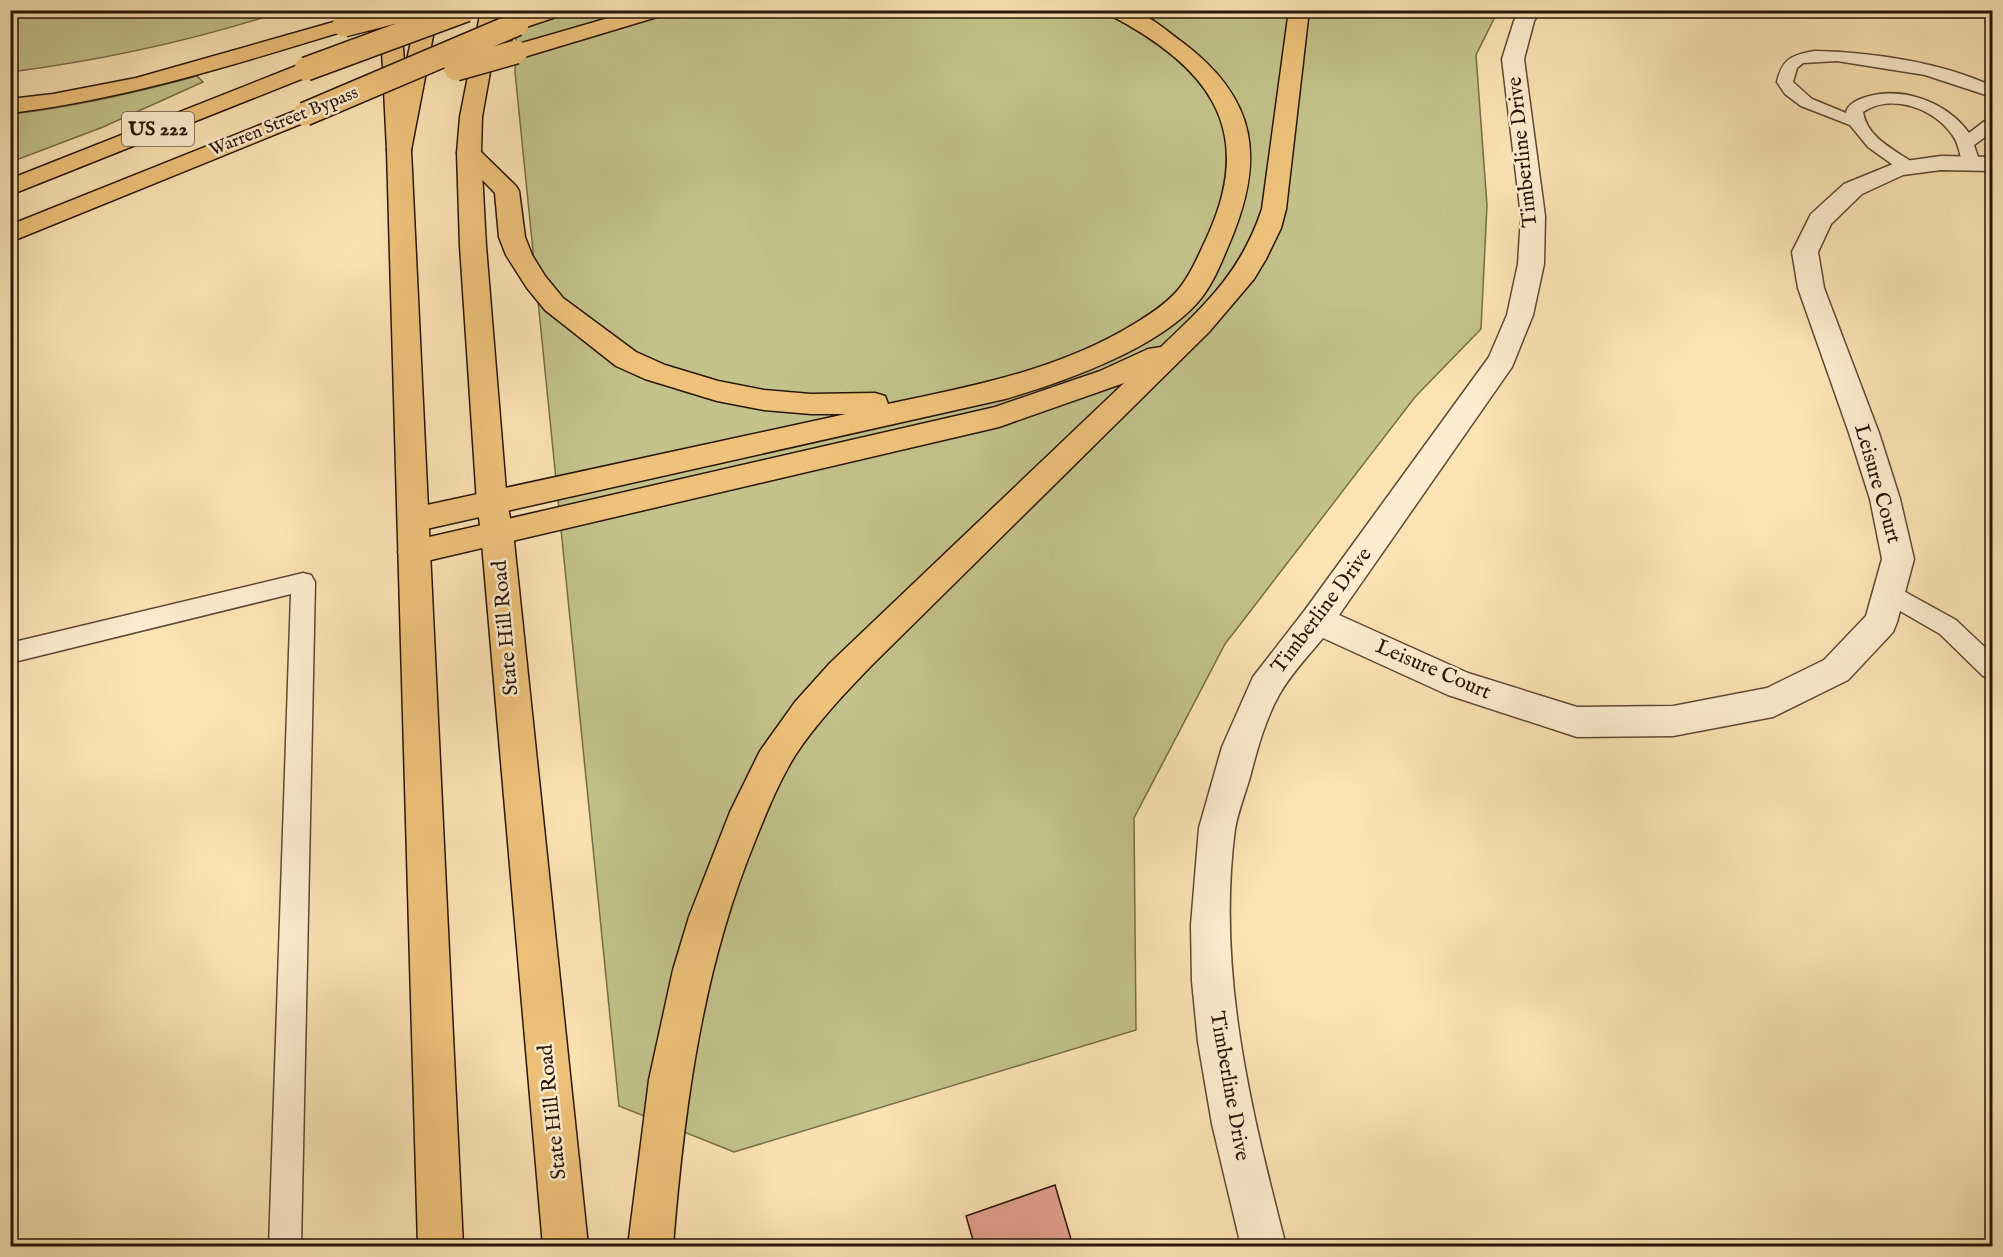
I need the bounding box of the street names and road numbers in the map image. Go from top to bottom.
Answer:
street label: Timberline Drive [1502,75,1544,229]
street label: Warren Street Bypass [206,82,362,162]
road number: US 222 [122,112,194,146]
street label: Leisure Court [1847,421,1907,547]
street label: Timberline Drive [1266,542,1379,680]
street label: State Hill Road [487,558,525,697]
street label: Leisure Court [1371,634,1495,706]
street label: Timberline Drive [1203,1009,1255,1163]
street label: State Hill Road [532,1042,574,1181]

